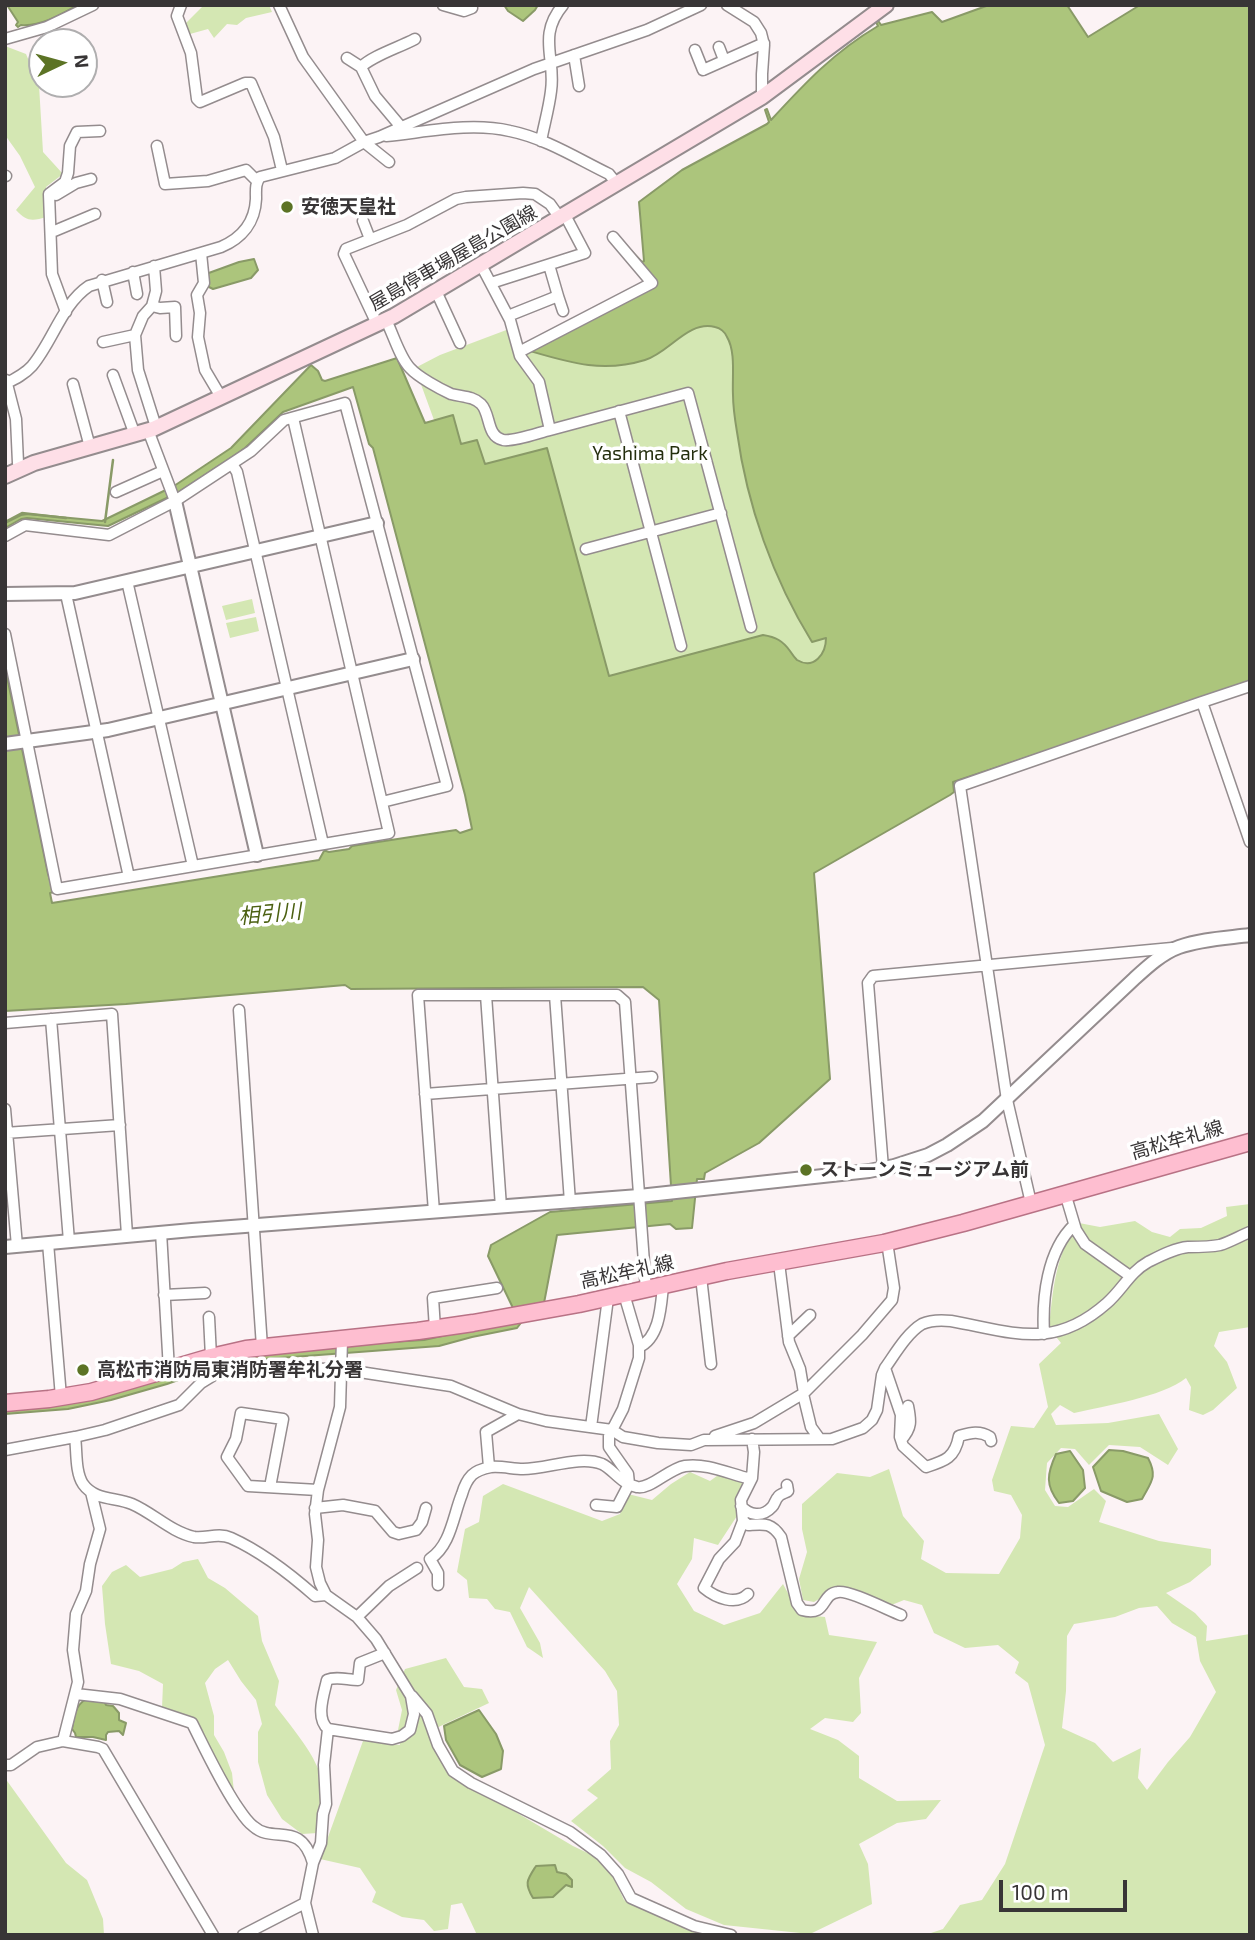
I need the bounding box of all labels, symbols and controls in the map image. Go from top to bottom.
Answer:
north arrow [28,28,98,98]
text: N [70,53,94,69]
place label: 安徳天皇社 [301,196,396,218]
marker: 安徳天皇社 [279,199,295,215]
street label: 屋島停車場屋島公園線 [365,201,541,315]
park label: Yashima Park [592,443,708,465]
water label: 相引川 [238,899,302,929]
street label: 高松牟礼線 [1128,1116,1226,1164]
place label: ストーンミュージアム前 [820,1159,1029,1181]
marker: ストーンミュージアム前 [798,1162,814,1178]
street label: 高松牟礼線 [578,1251,676,1293]
place label: 高松市消防局東消防署牟礼分署 [97,1359,363,1381]
marker: 高松市消防局東消防署牟礼分署 [75,1362,91,1378]
scale bar [1003,1867,1131,1911]
text: 100 m [1012,1879,1069,1904]

